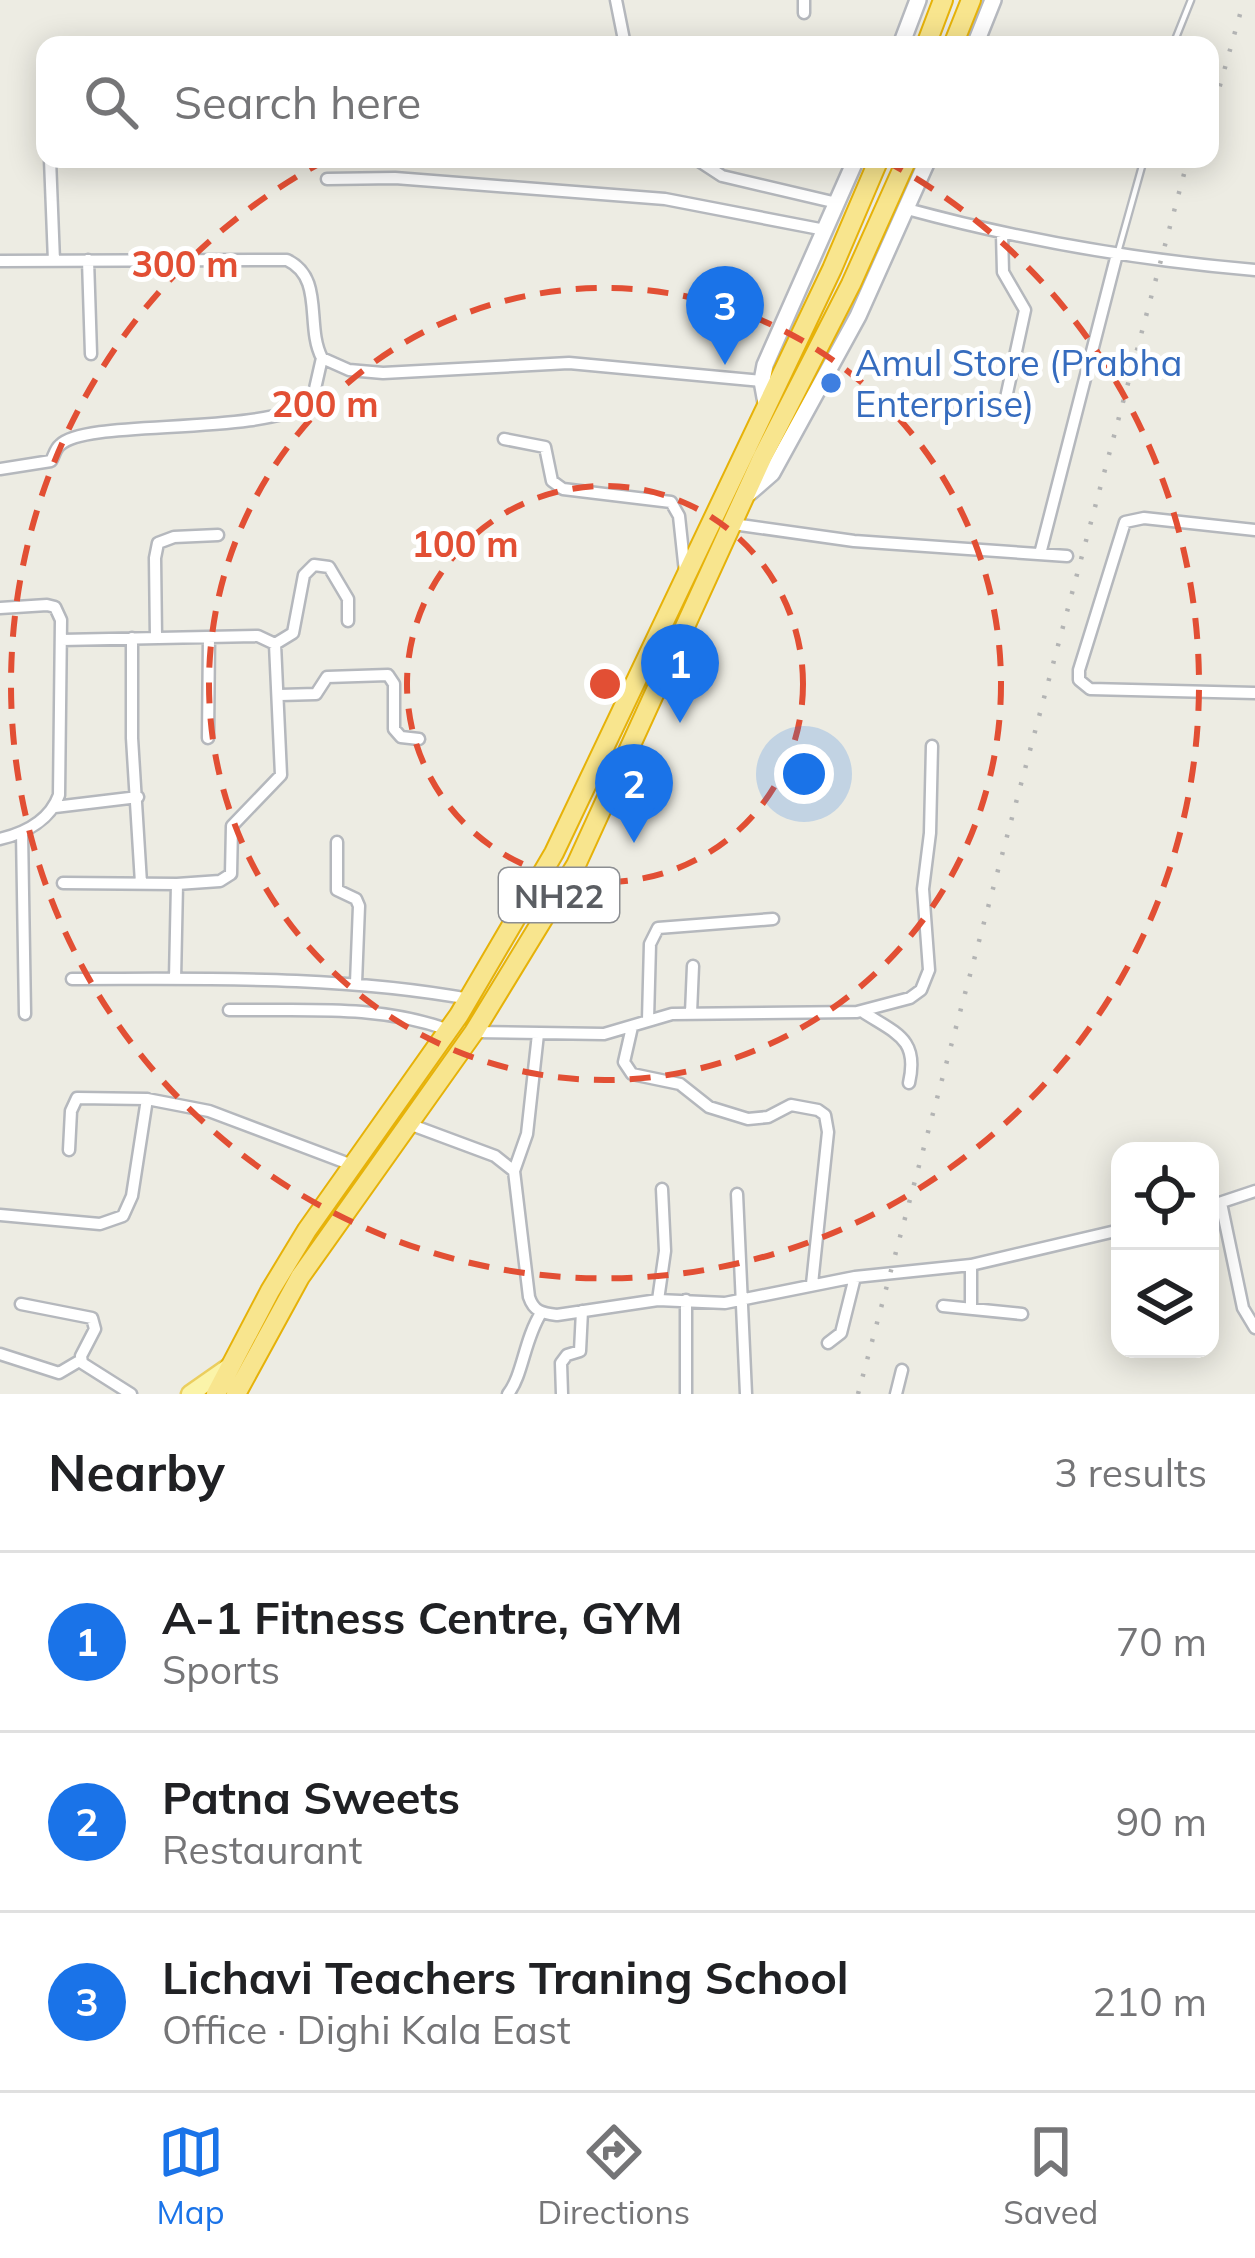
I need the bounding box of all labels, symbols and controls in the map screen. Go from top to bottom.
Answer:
search box [36,36,1219,168]
icon: search [78,69,144,135]
text: Search here [174,74,421,130]
text: 300 m [131,241,239,286]
pin: 3 [686,266,764,365]
place label: Amul Store (Prabha Enterprise) [855,340,1182,426]
marker: Amul Store (Prabha Enterprise) [818,370,844,396]
text: 200 m [271,381,379,426]
text: 100 m [411,521,519,566]
pin: 1 [641,624,719,723]
centre of rings [584,663,626,705]
pin: 2 [595,744,673,843]
your location [774,744,834,804]
road number: NH22 [499,868,619,922]
map controls [1111,1142,1219,1358]
button: locate [1111,1142,1219,1250]
button: layers [1111,1250,1219,1358]
text: Nearby [48,1440,225,1504]
text: 3 results [1054,1448,1207,1497]
text: A-1 Fitness Centre, GYM [162,1589,683,1645]
text: 1 [75,1617,99,1666]
text: 70 m [1116,1617,1207,1666]
text: Sports [162,1645,280,1694]
text: Patna Sweets [162,1769,460,1825]
text: 2 [75,1797,99,1846]
text: 90 m [1116,1797,1207,1846]
text: Restaurant [162,1825,362,1874]
text: Lichavi Teachers Traning School [162,1949,849,2005]
text: 3 [75,1977,99,2026]
text: 210 m [1092,1977,1207,2026]
text: Office · Dighi Kala East [162,2005,571,2054]
tab: Map [157,2119,224,2232]
tab: Directions [538,2119,690,2232]
tab: Saved [1003,2119,1098,2232]

